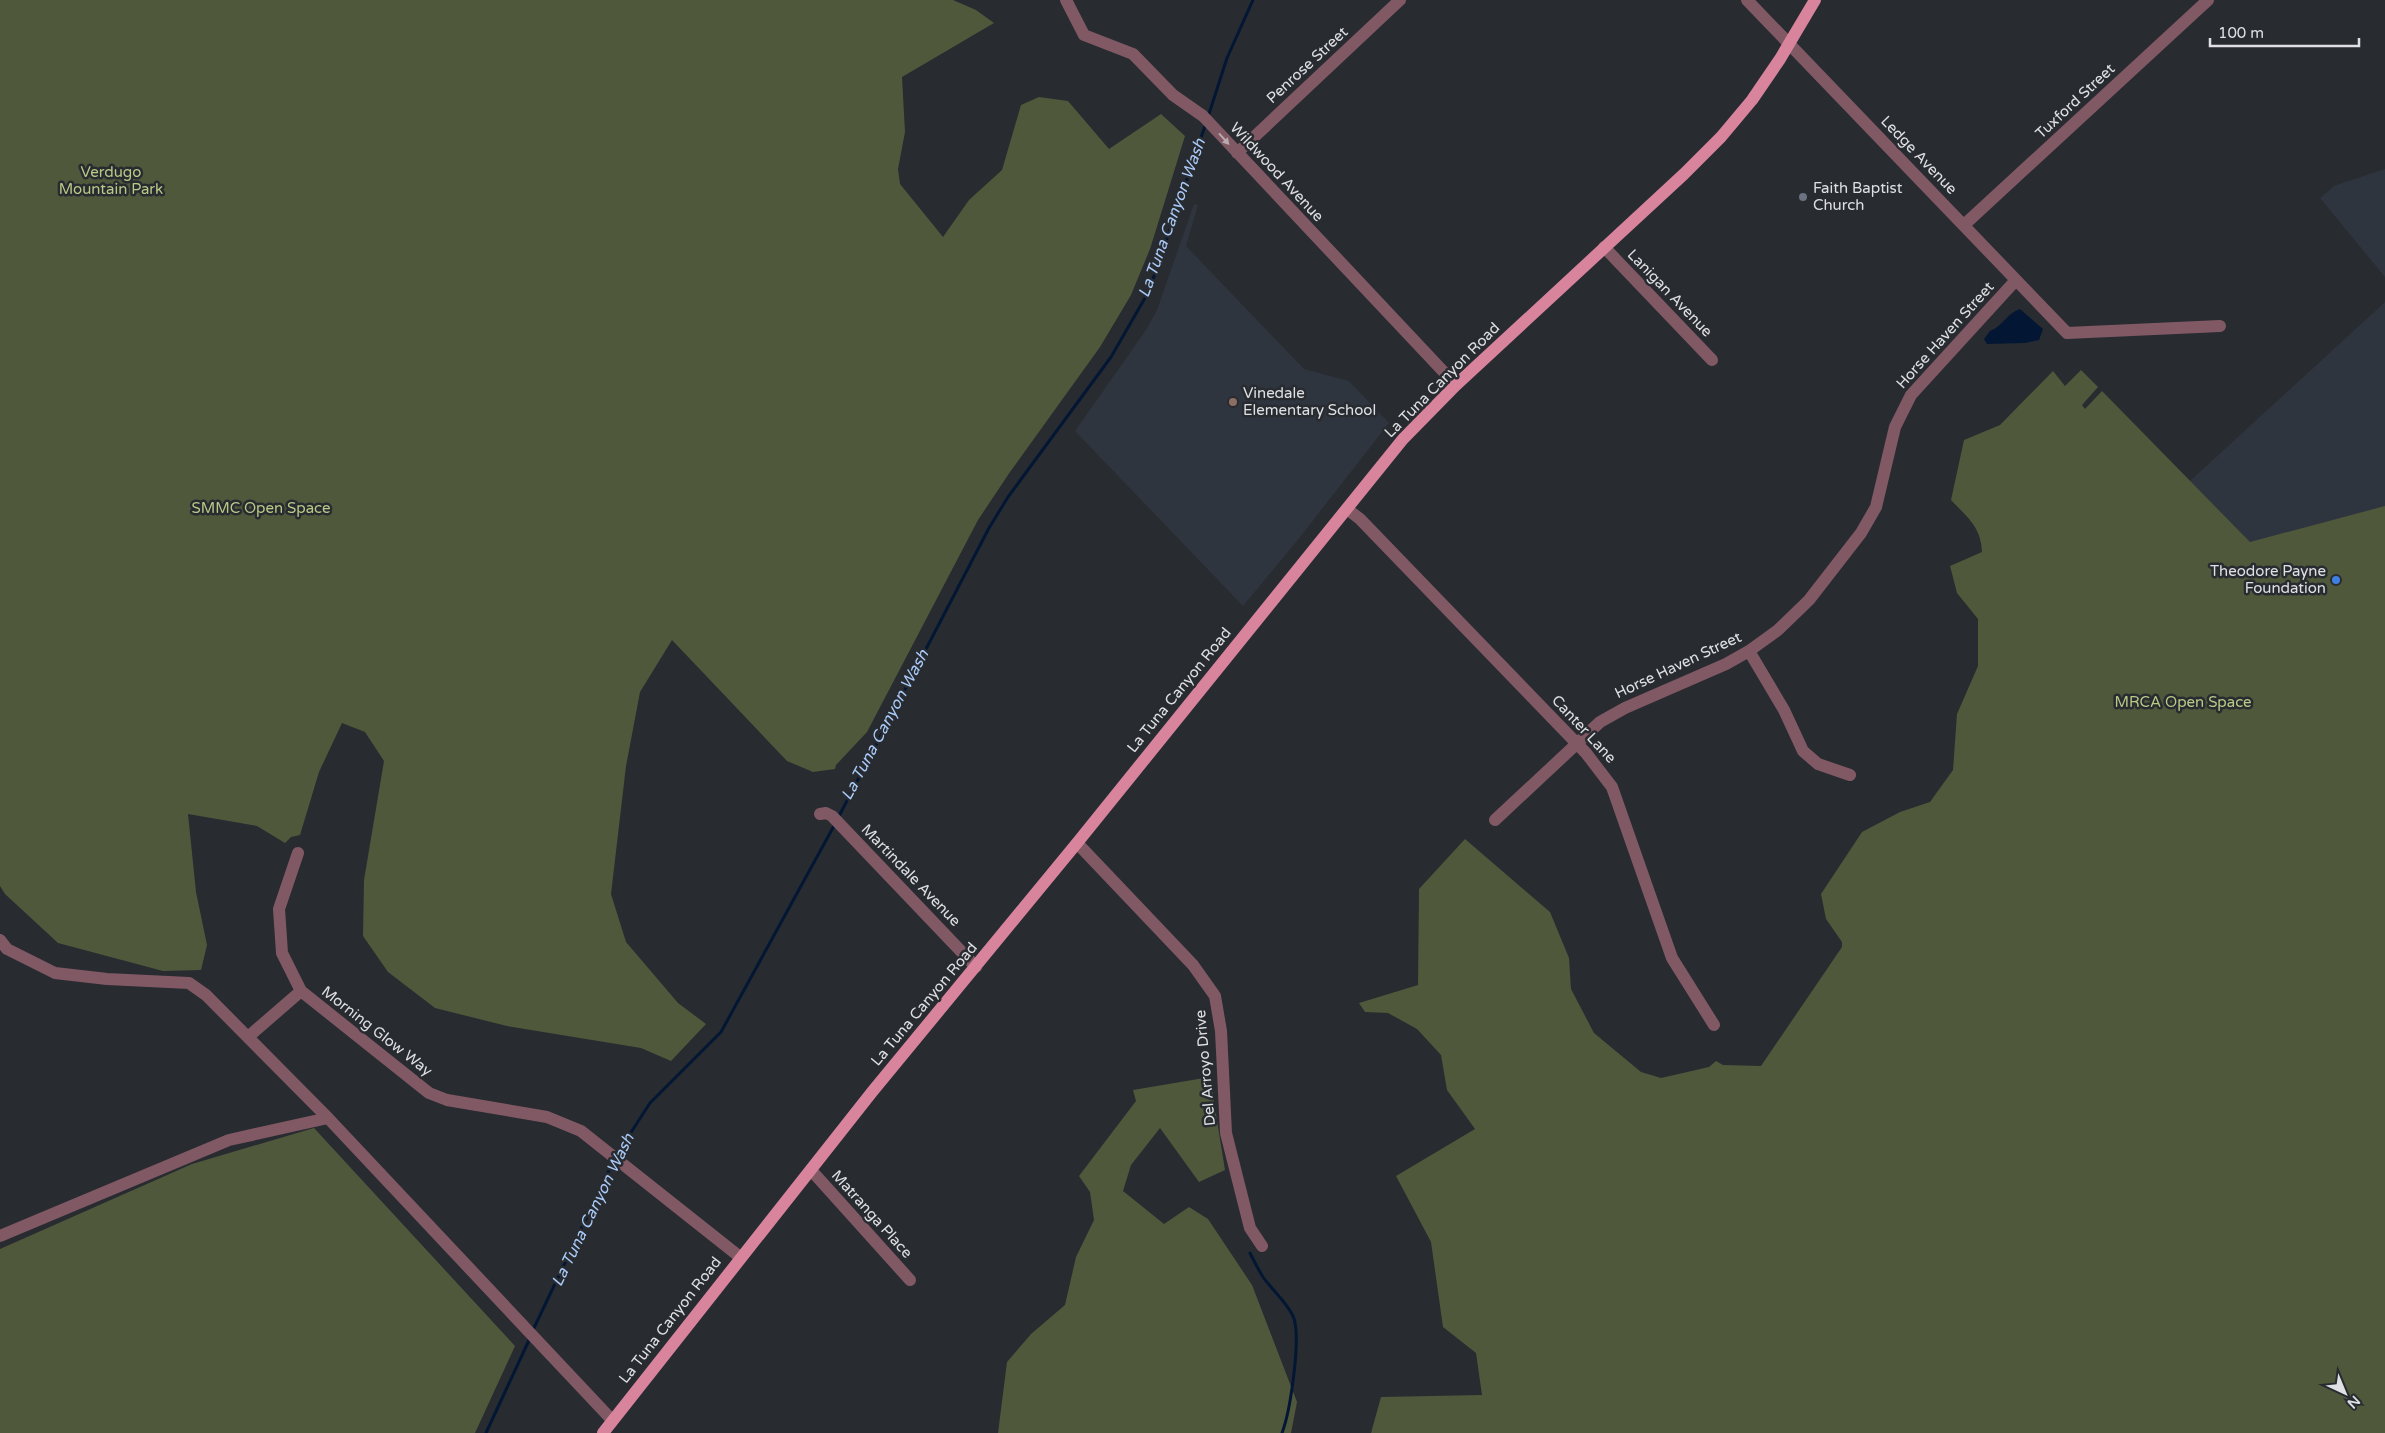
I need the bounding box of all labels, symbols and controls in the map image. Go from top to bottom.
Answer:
scale bar [2210,15,2359,47]
street label: Penrose Street [1263,23,1352,107]
text: 100 m [2218,24,2264,42]
street label: Tuxford Street [2032,60,2119,142]
street label: Ledge Avenue [1877,112,1961,198]
street label: Wildwood Avenue [1226,119,1328,225]
one-way arrow [1218,132,1230,144]
water label: La Tuna Canyon Wash [1134,135,1210,300]
park label: Verdugo Mountain Park [59,163,163,198]
place label: Faith Baptist Church [1813,179,1903,214]
marker: Faith Baptist Church [1797,191,1809,203]
street label: Lanigan Avenue [1624,246,1716,340]
street label: Horse Haven Street [1892,278,1998,392]
street label: La Tuna Canyon Road [1381,319,1503,441]
place label: Vinedale Elementary School [1243,384,1376,419]
marker: Vinedale Elementary School [1227,396,1239,408]
park label: SMMC Open Space [191,499,331,517]
place label: Theodore Payne Foundation [2210,562,2326,597]
marker: Theodore Payne Foundation [2330,574,2342,586]
street label: La Tuna Canyon Road [1123,624,1235,756]
street label: Horse Haven Street [1612,628,1744,702]
water label: La Tuna Canyon Wash [837,645,934,804]
street label: Canter Lane [1548,691,1620,767]
park label: MRCA Open Space [2114,693,2252,711]
street label: Martindale Avenue [858,820,964,930]
street label: La Tuna Canyon Road [867,939,981,1069]
street label: Morning Glow Way [318,982,436,1080]
street label: Del Arroyo Drive [1191,1009,1219,1127]
water label: La Tuna Canyon Wash [547,1129,639,1290]
street label: Matranga Place [828,1166,916,1262]
street label: La Tuna Canyon Road [615,1253,725,1387]
north arrow [2320,1368,2370,1418]
text: N [2344,1392,2364,1412]

